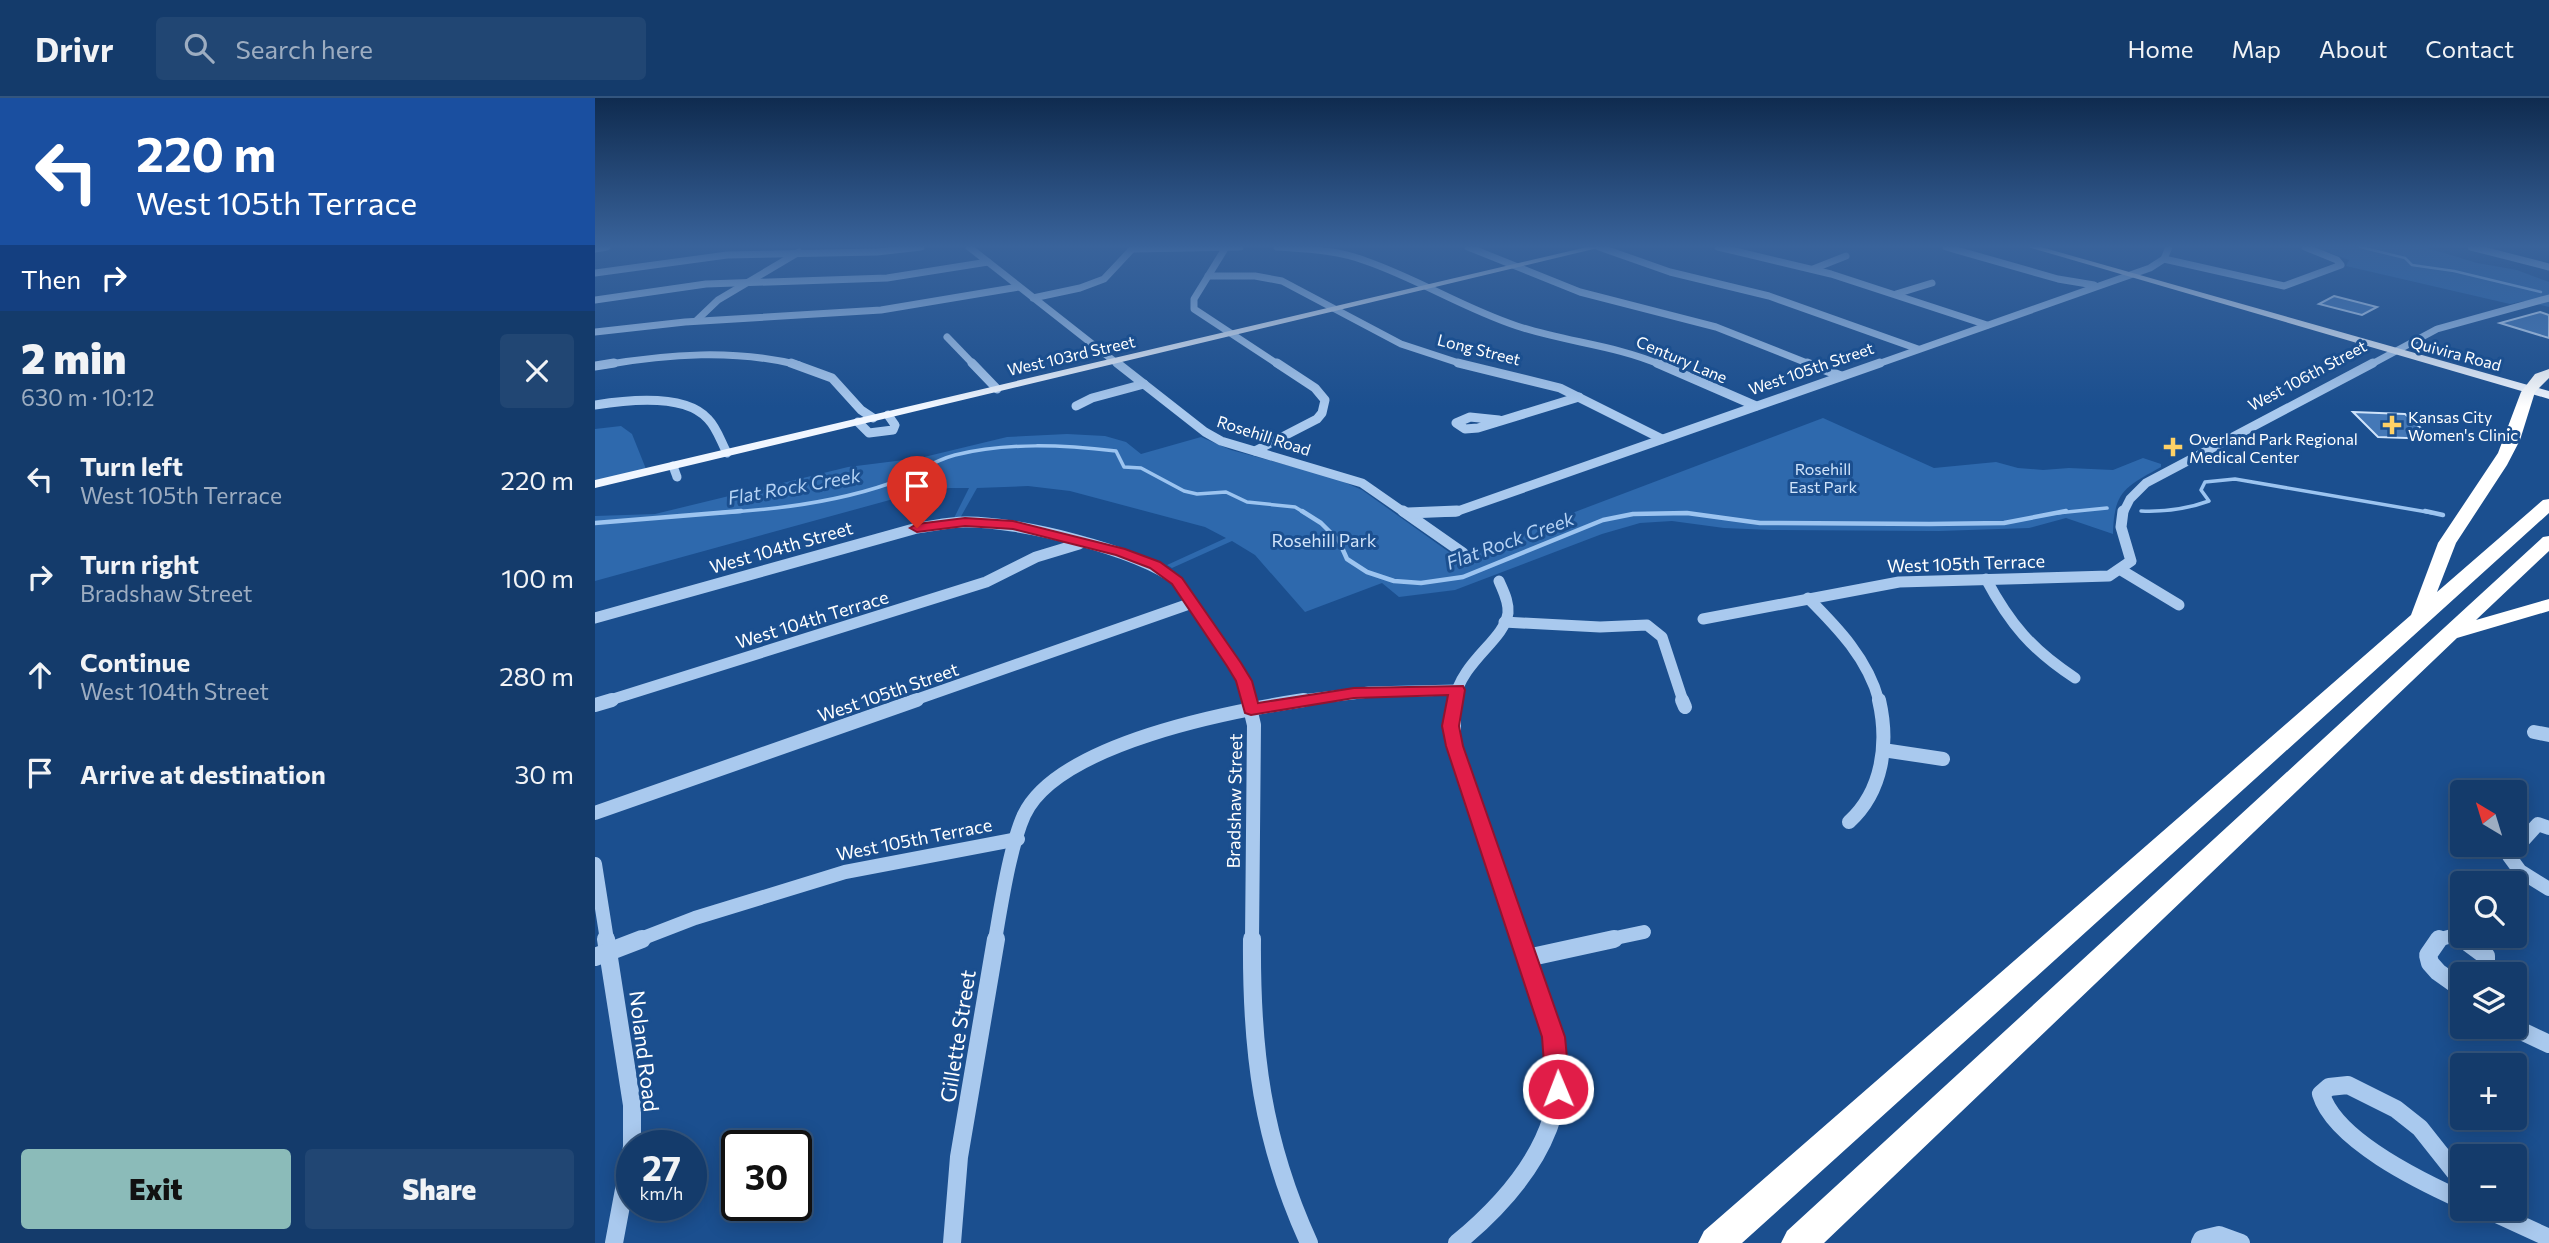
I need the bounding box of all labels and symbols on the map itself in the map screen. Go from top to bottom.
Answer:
street label: Long Street [1436,330,1523,369]
street label: West 103rd Street [1005,331,1137,379]
street label: Century Lane [1634,331,1730,387]
street label: Quivira Road [2408,332,2504,374]
street label: West 106th Street [2244,336,2370,414]
street label: West 105th Street [1746,338,1876,398]
place label: Kansas City Women's Clinic [2408,407,2518,444]
street label: Rosehill Road [1215,411,1313,459]
marker: Kansas City Women's Clinic [2382,415,2402,435]
place label: Overland Park Regional Medical Center [2189,429,2358,466]
marker: Overland Park Regional Medical Center [2163,437,2183,457]
pin [887,456,947,528]
park label: Rosehill East Park [1789,459,1857,496]
water label: Flat Rock Creek [726,463,863,509]
water label: Flat Rock Creek [1443,506,1578,574]
street label: West 104th Street [707,516,855,578]
park label: Rosehill Park [1272,529,1377,551]
street label: West 105th Terrace [1887,549,2045,577]
street label: West 104th Terrace [733,585,891,653]
street label: West 105th Street [815,658,961,726]
street label: Bradshaw Street [1222,733,1246,869]
north arrow [2450,780,2527,858]
street label: West 105th Terrace [834,813,994,865]
street label: Gillette Street [934,968,980,1104]
street label: Noland Road [625,989,665,1113]
position arrow [1521,1052,1595,1126]
speed limit sign: 30 [721,1130,812,1221]

